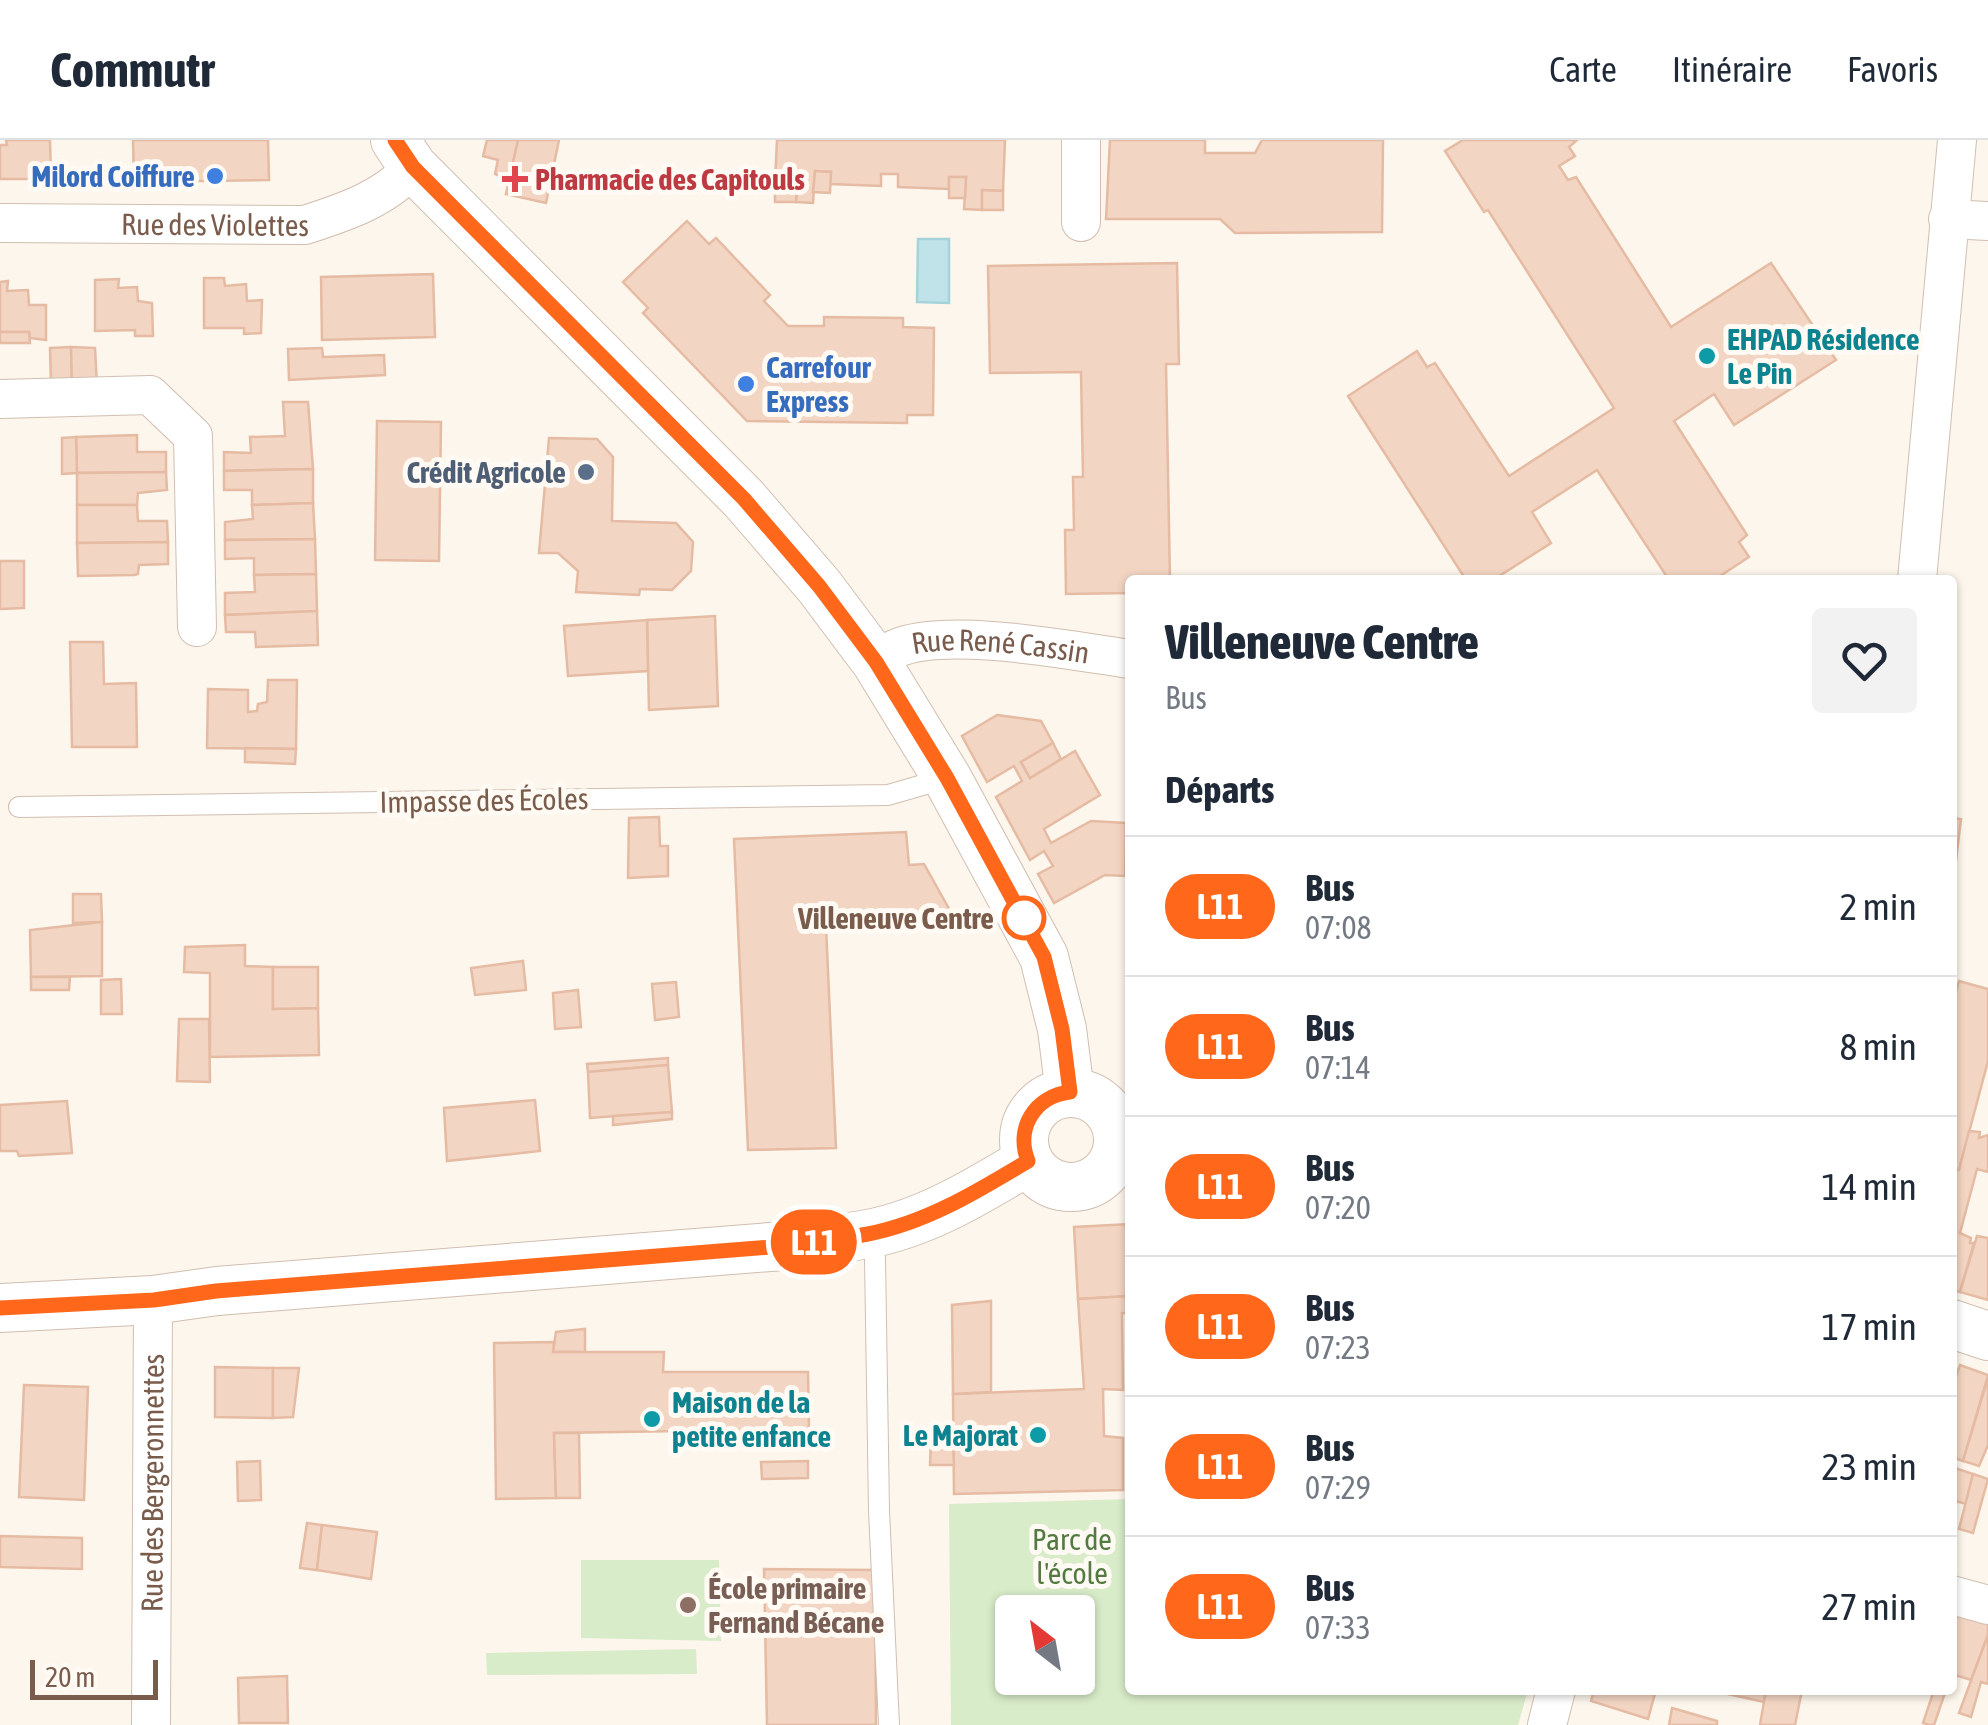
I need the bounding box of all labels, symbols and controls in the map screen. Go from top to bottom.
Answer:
text: Commutr [50,42,214,97]
text: Carte [1549,49,1617,89]
text: Itinéraire [1672,49,1792,89]
text: Favoris [1847,49,1938,89]
place label: Milord Coiffure [31,159,195,193]
place label: Pharmacie des Capitouls [535,162,805,196]
marker: Milord Coiffure [204,165,226,187]
marker: Pharmacie des Capitouls [504,168,526,190]
street label: Rue des Violettes [121,207,309,242]
place label: EHPAD Résidence Le Pin [1727,322,1920,390]
marker: EHPAD Résidence Le Pin [1696,345,1718,367]
place label: Carrefour Express [766,350,872,418]
marker: Carrefour Express [735,373,757,395]
place label: Crédit Agricole [406,455,566,489]
marker: Crédit Agricole [575,461,597,483]
button: heart [1812,608,1917,713]
text: Villeneuve Centre [1165,614,1479,669]
street label: Rue René Cassin [909,622,1092,670]
text: Bus [1165,679,1207,716]
text: Départs [1165,768,1274,811]
street label: Impasse des Écoles [379,781,589,819]
text: Bus [1305,866,1355,909]
text: 2 min [1839,885,1917,928]
text: L11 [1197,886,1243,926]
marker: Villeneuve Centre [1003,897,1045,939]
place label: Villeneuve Centre [797,901,994,935]
text: 07:08 [1305,909,1372,946]
text: Bus [1305,1006,1355,1049]
text: 8 min [1839,1025,1917,1068]
text: L11 [1197,1026,1243,1066]
text: 07:14 [1305,1049,1371,1086]
text: Bus [1305,1146,1355,1189]
text: 14 min [1822,1165,1917,1208]
text: L11 [1197,1166,1243,1206]
text: 07:20 [1305,1189,1371,1226]
line badge: L11 [756,1210,872,1274]
text: L11 [791,1222,837,1262]
text: Bus [1305,1286,1355,1329]
text: 17 min [1822,1305,1917,1348]
text: L11 [1197,1306,1243,1346]
text: 07:23 [1305,1329,1371,1366]
street label: Rue des Bergeronnettes [135,1354,170,1612]
place label: Maison de la petite enfance [672,1385,831,1453]
marker: Maison de la petite enfance [641,1408,663,1430]
place label: Le Majorat [903,1418,1018,1452]
marker: Le Majorat [1027,1424,1049,1446]
text: Bus [1305,1426,1355,1469]
text: 23 min [1822,1445,1917,1488]
text: L11 [1197,1446,1243,1486]
text: 07:29 [1305,1469,1371,1506]
park label: Parc de l'école [1032,1522,1112,1590]
text: Bus [1305,1566,1355,1609]
place label: École primaire Fernand Bécane [708,1571,884,1639]
text: 27 min [1822,1585,1917,1628]
text: L11 [1197,1586,1243,1626]
marker: École primaire Fernand Bécane [677,1594,699,1616]
north arrow [995,1595,1095,1695]
map controls [995,1595,1095,1695]
text: 07:33 [1305,1609,1371,1646]
scale bar [30,1655,158,1700]
text: 20 m [45,1661,95,1693]

